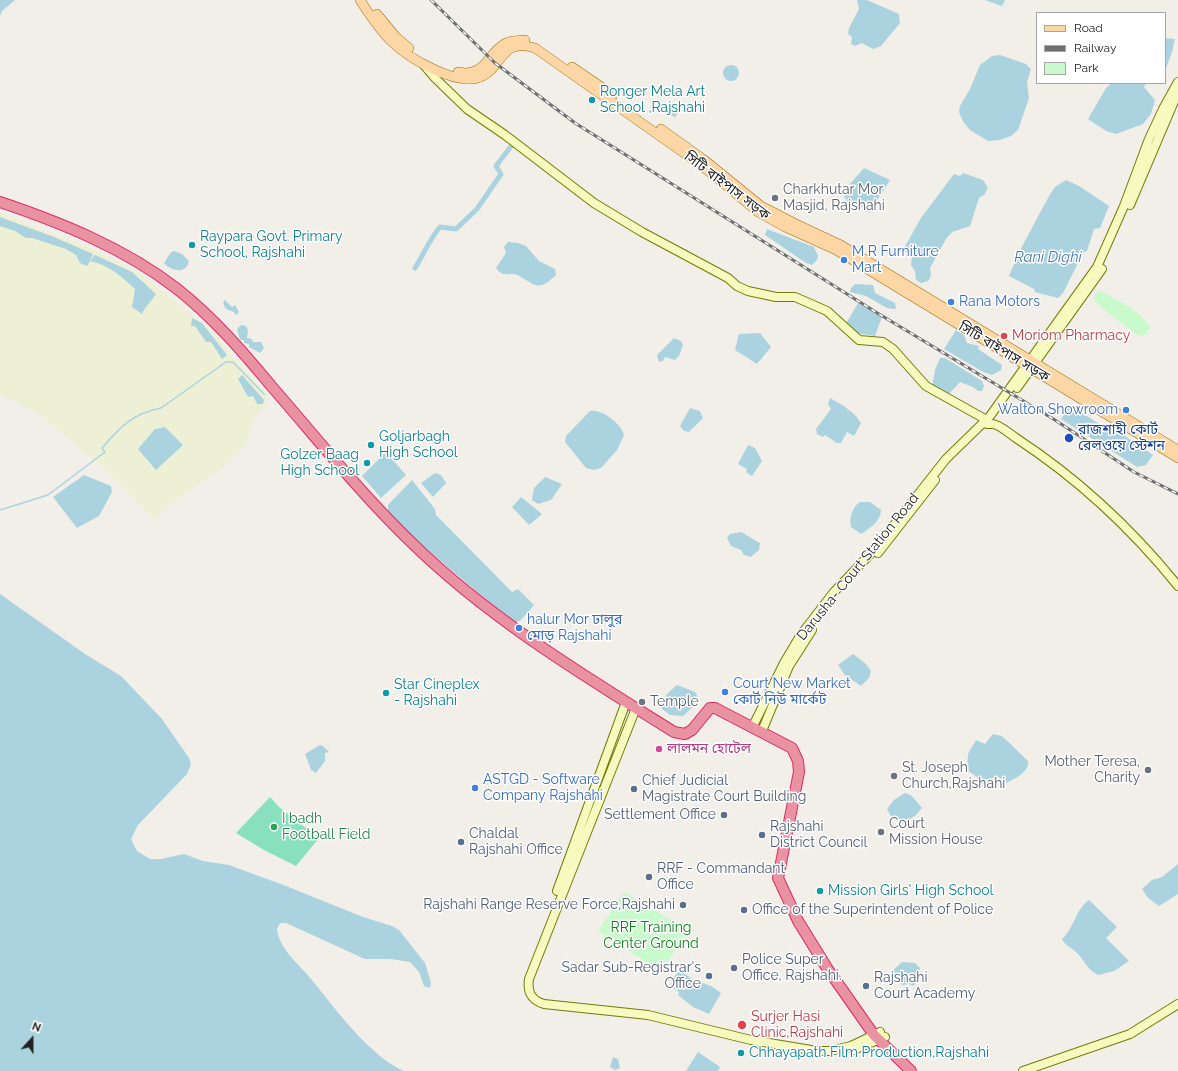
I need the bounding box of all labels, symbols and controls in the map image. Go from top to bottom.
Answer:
legend [1036,12,1166,84]
text: Road [1074,21,1103,35]
text: Railway [1074,41,1116,55]
text: Park [1074,61,1099,75]
place label: Ronger Mela Art School ,Rajshahi [600,84,705,116]
marker: Ronger Mela Art School ,Rajshahi [587,95,597,105]
street label: সিটি বাইপাস সড়ক [681,148,773,224]
place label: Charkhutar Mor Masjid, Rajshahi [783,182,885,214]
marker: Charkhutar Mor Masjid, Rajshahi [770,193,780,203]
place label: Raypara Govt. Primary School, Rajshahi [200,229,343,262]
marker: Raypara Govt. Primary School, Rajshahi [187,240,197,250]
place label: M R Furniture Mart [852,244,939,276]
water label: Rani Dighi [1014,248,1082,266]
marker: M R Furniture Mart [839,255,849,265]
place label: Rana Motors [959,294,1040,310]
marker: Rana Motors [946,297,956,307]
street label: সিটি বাইপাস সড়ক [956,318,1052,386]
place label: Moriom Pharmacy [1012,328,1130,344]
marker: Moriom Pharmacy [999,331,1009,341]
place label: Walton Showroom [998,402,1118,418]
marker: Walton Showroom [1121,405,1131,415]
place label: রাজশাহী কোর্ট রেলওয়ে স্টেশন [1078,422,1165,454]
place label: Goljarbagh High School [379,429,458,462]
marker: রাজশাহী কোর্ট রেলওয়ে স্টেশন [1063,432,1075,444]
marker: Goljarbagh High School [366,440,376,450]
place label: Golzer Baag High School [280,447,359,480]
marker: Golzer Baag High School [362,458,372,468]
street label: Darusha- Court Station Road [793,490,923,644]
place label: halur Mor ঢালুর মোড় Rajshahi [527,612,622,644]
marker: halur Mor ঢালুর মোড় Rajshahi [514,623,524,633]
place label: Court New Market কোর্ট নিউ মার্কেট [733,676,851,708]
place label: Star Cineplex - Rajshahi [394,677,480,710]
marker: Court New Market কোর্ট নিউ মার্কেট [720,687,730,697]
marker: Star Cineplex - Rajshahi [381,688,391,698]
place label: Temple [650,694,699,710]
marker: Temple [637,697,647,707]
place label: লালমন হোটেল [667,741,751,757]
marker: লালমন হোটেল [654,744,664,754]
place label: Mother Teresa, Charity [1044,754,1140,786]
place label: St. Joseph Church,Rajshahi [902,760,1005,792]
marker: Mother Teresa, Charity [1143,765,1153,775]
marker: St. Joseph Church,Rajshahi [889,771,899,781]
place label: ASTGD - Software Company Rajshahi [483,772,603,804]
place label: Chief Judicial Magistrate Court Building [642,773,806,806]
marker: ASTGD - Software Company Rajshahi [470,783,480,793]
marker: Chief Judicial Magistrate Court Building [629,784,639,794]
place label: Settlement Office [604,807,716,823]
marker: Settlement Office [719,810,729,820]
place label: I badh Football Field [282,811,371,844]
place label: Court Mission House [889,816,983,848]
place label: Rajshahi District Council [770,819,867,852]
marker: I badh Football Field [269,822,279,832]
place label: Chaldal Rajshahi Office [469,826,563,858]
marker: Court Mission House [876,827,886,837]
marker: Rajshahi District Council [757,830,767,840]
marker: Chaldal Rajshahi Office [456,837,466,847]
place label: RRF - Commandant Office [657,861,785,894]
marker: RRF - Commandant Office [644,872,654,882]
place label: Mission Girls' High School [828,883,993,899]
marker: Mission Girls' High School [815,886,825,896]
place label: Rajshahi Range Reserve Force,Rajshahi [423,897,675,913]
marker: Rajshahi Range Reserve Force,Rajshahi [678,900,688,910]
place label: Office of the Superintendent of Police [752,902,993,918]
marker: Office of the Superintendent of Police [739,905,749,915]
park label: RRF Training Center Ground [603,920,699,952]
place label: Police Super Office, Rajshahi. [742,952,842,984]
place label: Sadar Sub-Registrar's Office [562,960,701,992]
marker: Police Super Office, Rajshahi. [729,963,739,973]
place label: Rajshahi Court Academy [874,970,975,1002]
marker: Sadar Sub-Registrar's Office [704,971,714,981]
marker: Rajshahi Court Academy [861,981,871,991]
place label: Surjer Hasi Clinic,Rajshahi [751,1009,843,1042]
north arrow [12,1019,52,1059]
marker: Surjer Hasi Clinic,Rajshahi [736,1019,748,1031]
text: N [30,1020,43,1035]
place label: Chhayapath Film Production,Rajshahi [749,1045,989,1061]
marker: Chhayapath Film Production,Rajshahi [736,1048,746,1058]

